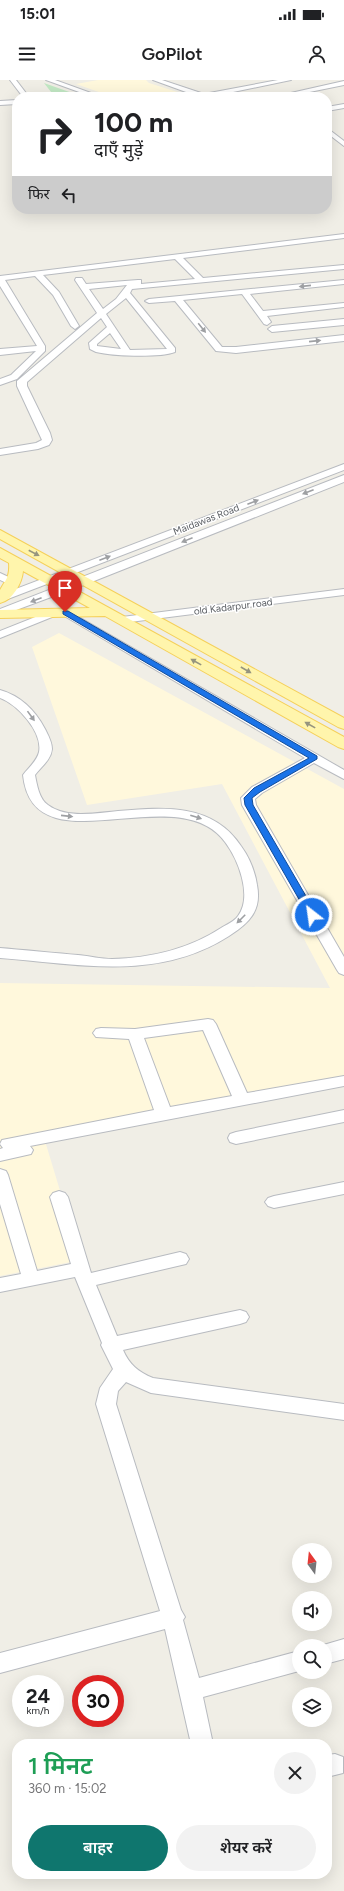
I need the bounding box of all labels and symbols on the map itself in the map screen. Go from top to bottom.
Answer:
one-way arrow [299,282,311,289]
one-way arrow [197,323,206,334]
one-way arrow [309,338,321,344]
one-way arrow [302,489,313,495]
one-way arrow [247,498,259,504]
street label: Maidawas Road [171,501,241,538]
one-way arrow [180,537,192,543]
one-way arrow [28,549,40,556]
one-way arrow [100,555,112,561]
pin [48,571,82,612]
street label: old Kadarpur road [193,595,273,618]
one-way arrow [29,597,41,603]
one-way arrow [190,658,202,665]
one-way arrow [240,667,252,674]
one-way arrow [27,710,35,721]
one-way arrow [304,722,316,728]
one-way arrow [61,812,73,819]
one-way arrow [190,814,202,820]
position arrow [291,894,333,936]
one-way arrow [236,914,246,924]
north arrow [292,1543,332,1583]
speed limit sign: 30 [72,1675,124,1727]

